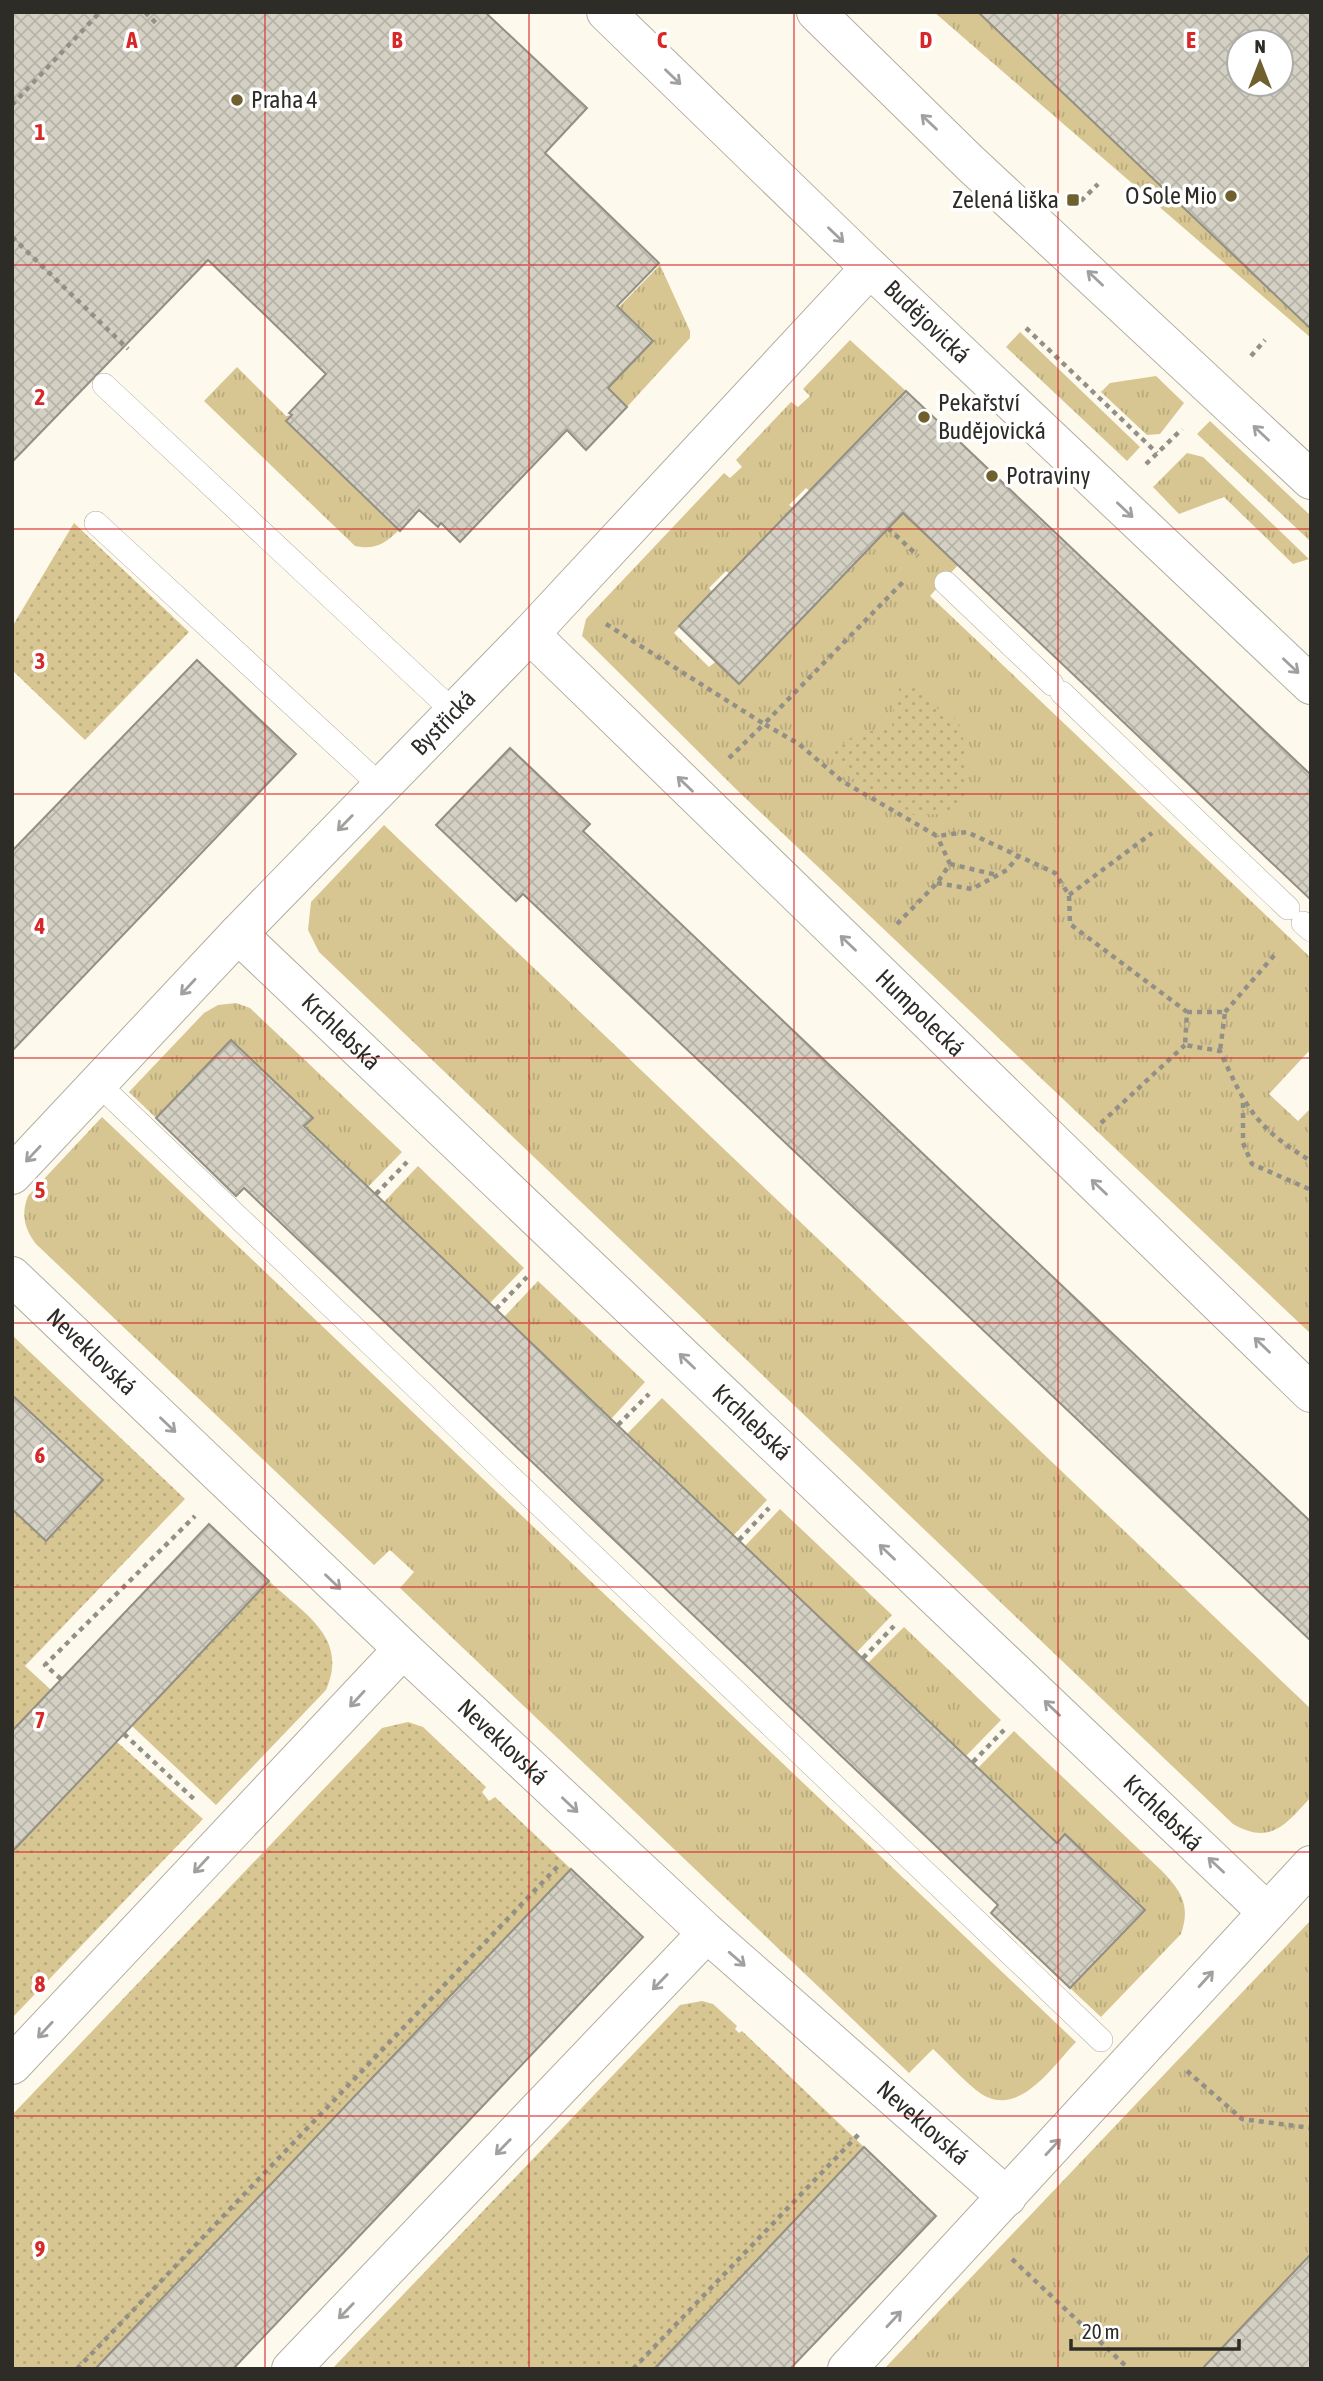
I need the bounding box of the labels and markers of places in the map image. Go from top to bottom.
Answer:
place label: Praha 4 [251,86,318,113]
marker: Praha 4 [229,92,245,108]
place label: O Sole Mio [1125,182,1217,209]
place label: Zelená liška [952,186,1059,213]
marker: O Sole Mio [1223,188,1239,204]
marker: Zelená liška [1065,192,1081,208]
place label: Pekařství Budějovická [938,389,1046,444]
marker: Pekařství Budějovická [916,409,932,425]
place label: Potraviny [1006,462,1091,489]
marker: Potraviny [984,468,1000,484]

